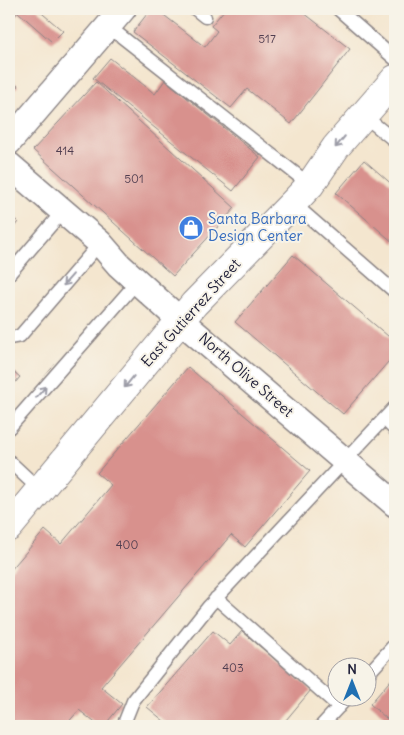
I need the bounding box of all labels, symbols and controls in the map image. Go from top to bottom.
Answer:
house number: 517 [258,31,276,46]
one-way arrow [335,135,346,148]
house number: 414 [56,143,74,158]
house number: 501 [124,171,144,186]
place label: Santa Barbara Design Center [208,209,307,245]
shop icon: Santa Barbara Design Center [178,215,204,241]
street label: East Gutierrez Street [137,255,244,371]
one-way arrow [63,273,74,286]
street label: North Olive Street [195,328,298,421]
one-way arrow [124,375,135,388]
one-way arrow [35,385,47,398]
house number: 400 [116,537,138,552]
north arrow [326,658,376,708]
house number: 403 [222,660,244,675]
text: N [347,660,357,678]

